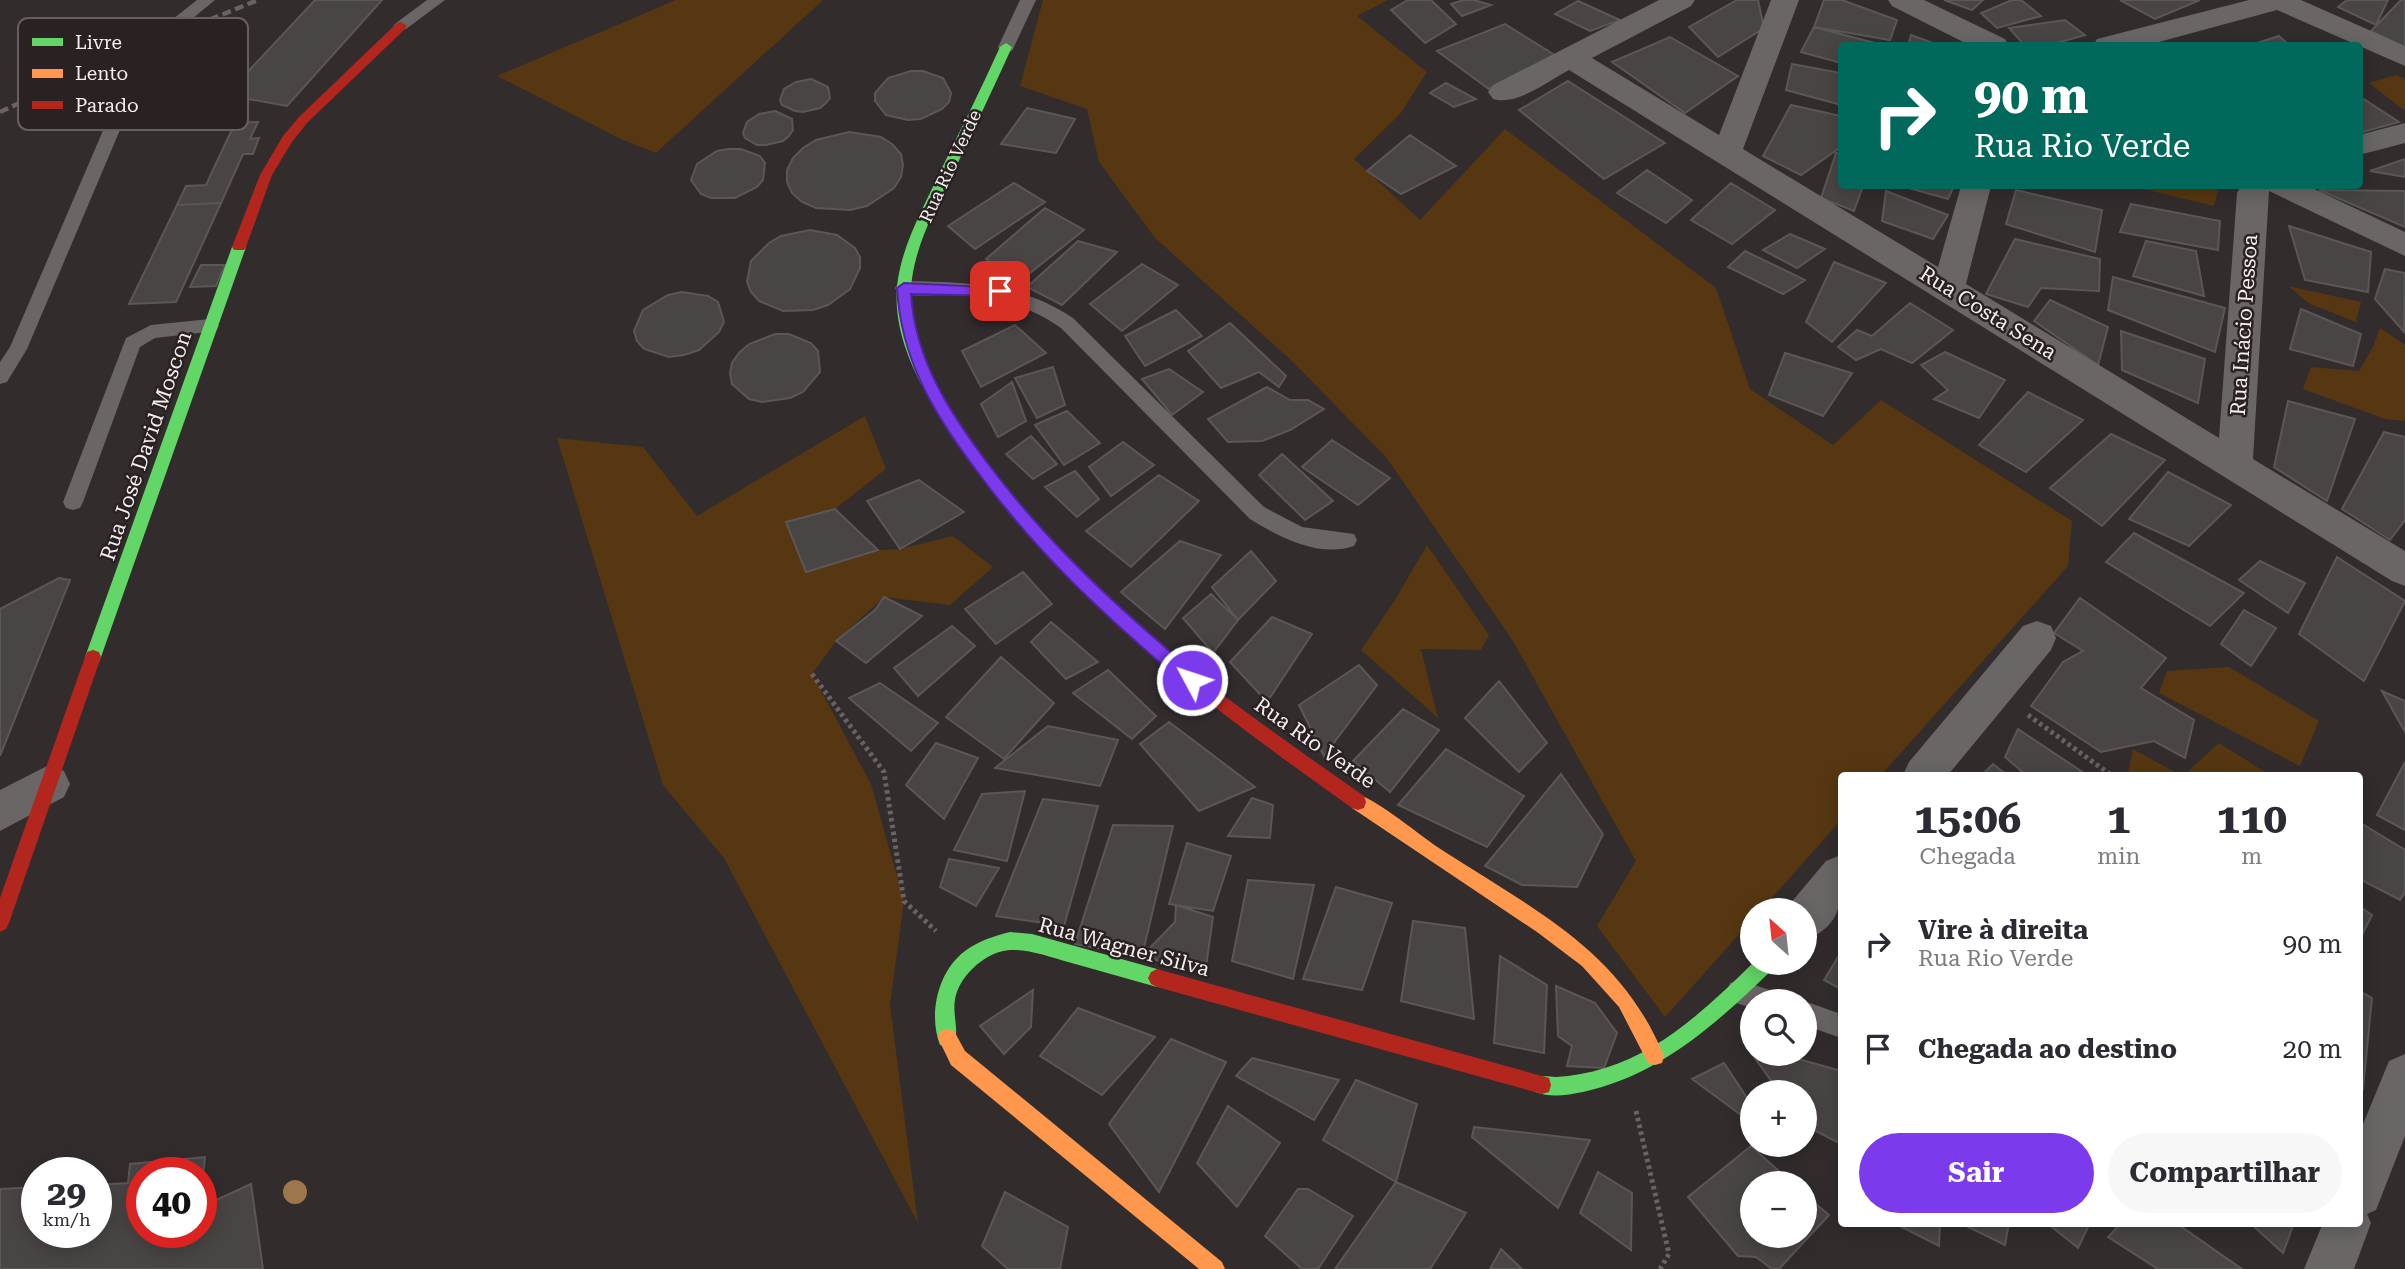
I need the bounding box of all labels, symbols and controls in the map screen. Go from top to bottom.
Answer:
legend [18,18,248,130]
text: Livre [75,31,122,54]
text: Lento [75,62,128,85]
text: 90 m [1974,68,2089,125]
icon: right [1859,70,1950,161]
text: Parado [75,94,139,117]
street label: Rua Rio Verde [915,106,985,226]
text: Rua Rio Verde [1974,127,2190,165]
street label: Rua Inácio Pessoa [2226,233,2262,416]
pin [970,261,1030,321]
street label: Rua Costa Sena [1915,261,2061,365]
icon: arrive [981,272,1019,310]
street label: Rua José David Moscon [95,328,197,564]
position arrow [1155,643,1229,717]
street label: Rua Rio Verde [1250,692,1380,794]
text: 15:06 [1914,794,2021,843]
text: 1 [2107,794,2131,843]
text: 110 [2216,794,2287,843]
text: Chegada [1920,843,2016,870]
text: min [2097,843,2140,870]
text: m [2241,843,2262,870]
north arrow [1740,898,1816,975]
map controls [1740,898,1817,1248]
street label: Rua Wagner Silva [1036,913,1213,982]
text: Vire à direita [1918,915,2088,945]
icon: right [1859,925,1897,963]
text: 90 m [2283,929,2342,959]
text: Rua Rio Verde [1918,945,2073,972]
button: search [1740,989,1817,1066]
icon: arrive [1859,1030,1897,1068]
text: Chegada ao destino [1918,1034,2177,1064]
text: 20 m [2283,1034,2342,1064]
button: + [1740,1080,1817,1157]
button: Sair [1859,1133,2094,1213]
button: Compartilhar [2108,1133,2342,1213]
speed limit sign: 40 [126,1157,217,1248]
button: − [1740,1171,1817,1248]
text: 29 [47,1173,86,1214]
text: km/h [42,1209,91,1230]

